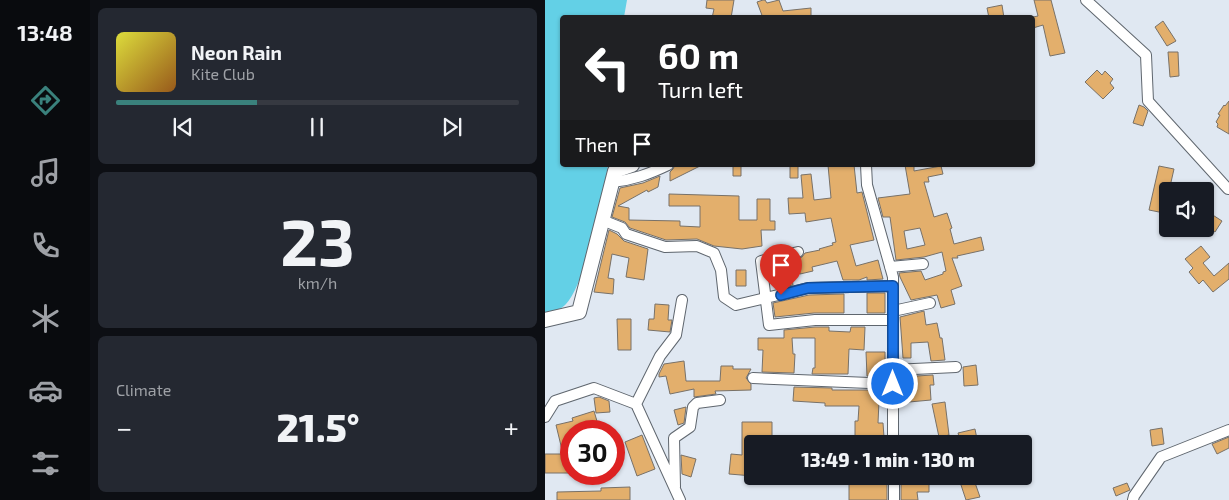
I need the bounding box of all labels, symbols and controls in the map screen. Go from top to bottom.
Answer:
text: 13:48 [17,19,73,45]
text: 60 m [658,34,739,76]
icon: left [575,35,640,100]
text: Neon Rain [191,41,282,64]
text: Kite Club [191,64,255,83]
text: Turn left [658,76,743,102]
icon: directions [28,83,63,118]
icon: previous [169,113,197,141]
icon: pause [303,113,331,141]
icon: next [438,113,466,141]
icon: arrive [628,130,656,158]
text: Then [575,133,618,156]
icon: music [28,155,63,190]
map controls [1159,182,1214,237]
button: sound [1159,182,1214,237]
text: 23 [280,201,355,279]
icon: phone [28,228,63,263]
pin [760,244,802,295]
icon: arrive [767,251,795,279]
text: km/h [298,273,337,292]
icon: climate [28,301,63,336]
position arrow [866,357,918,409]
icon: car [28,373,63,408]
text: Climate [116,380,171,399]
text: 21.5° [276,404,360,450]
text: − [116,410,132,444]
text: + [504,410,519,444]
speed limit sign: 30 [560,420,625,485]
icon: filters [28,446,63,481]
text: 13:49 · 1 min · 130 m [801,448,975,471]

